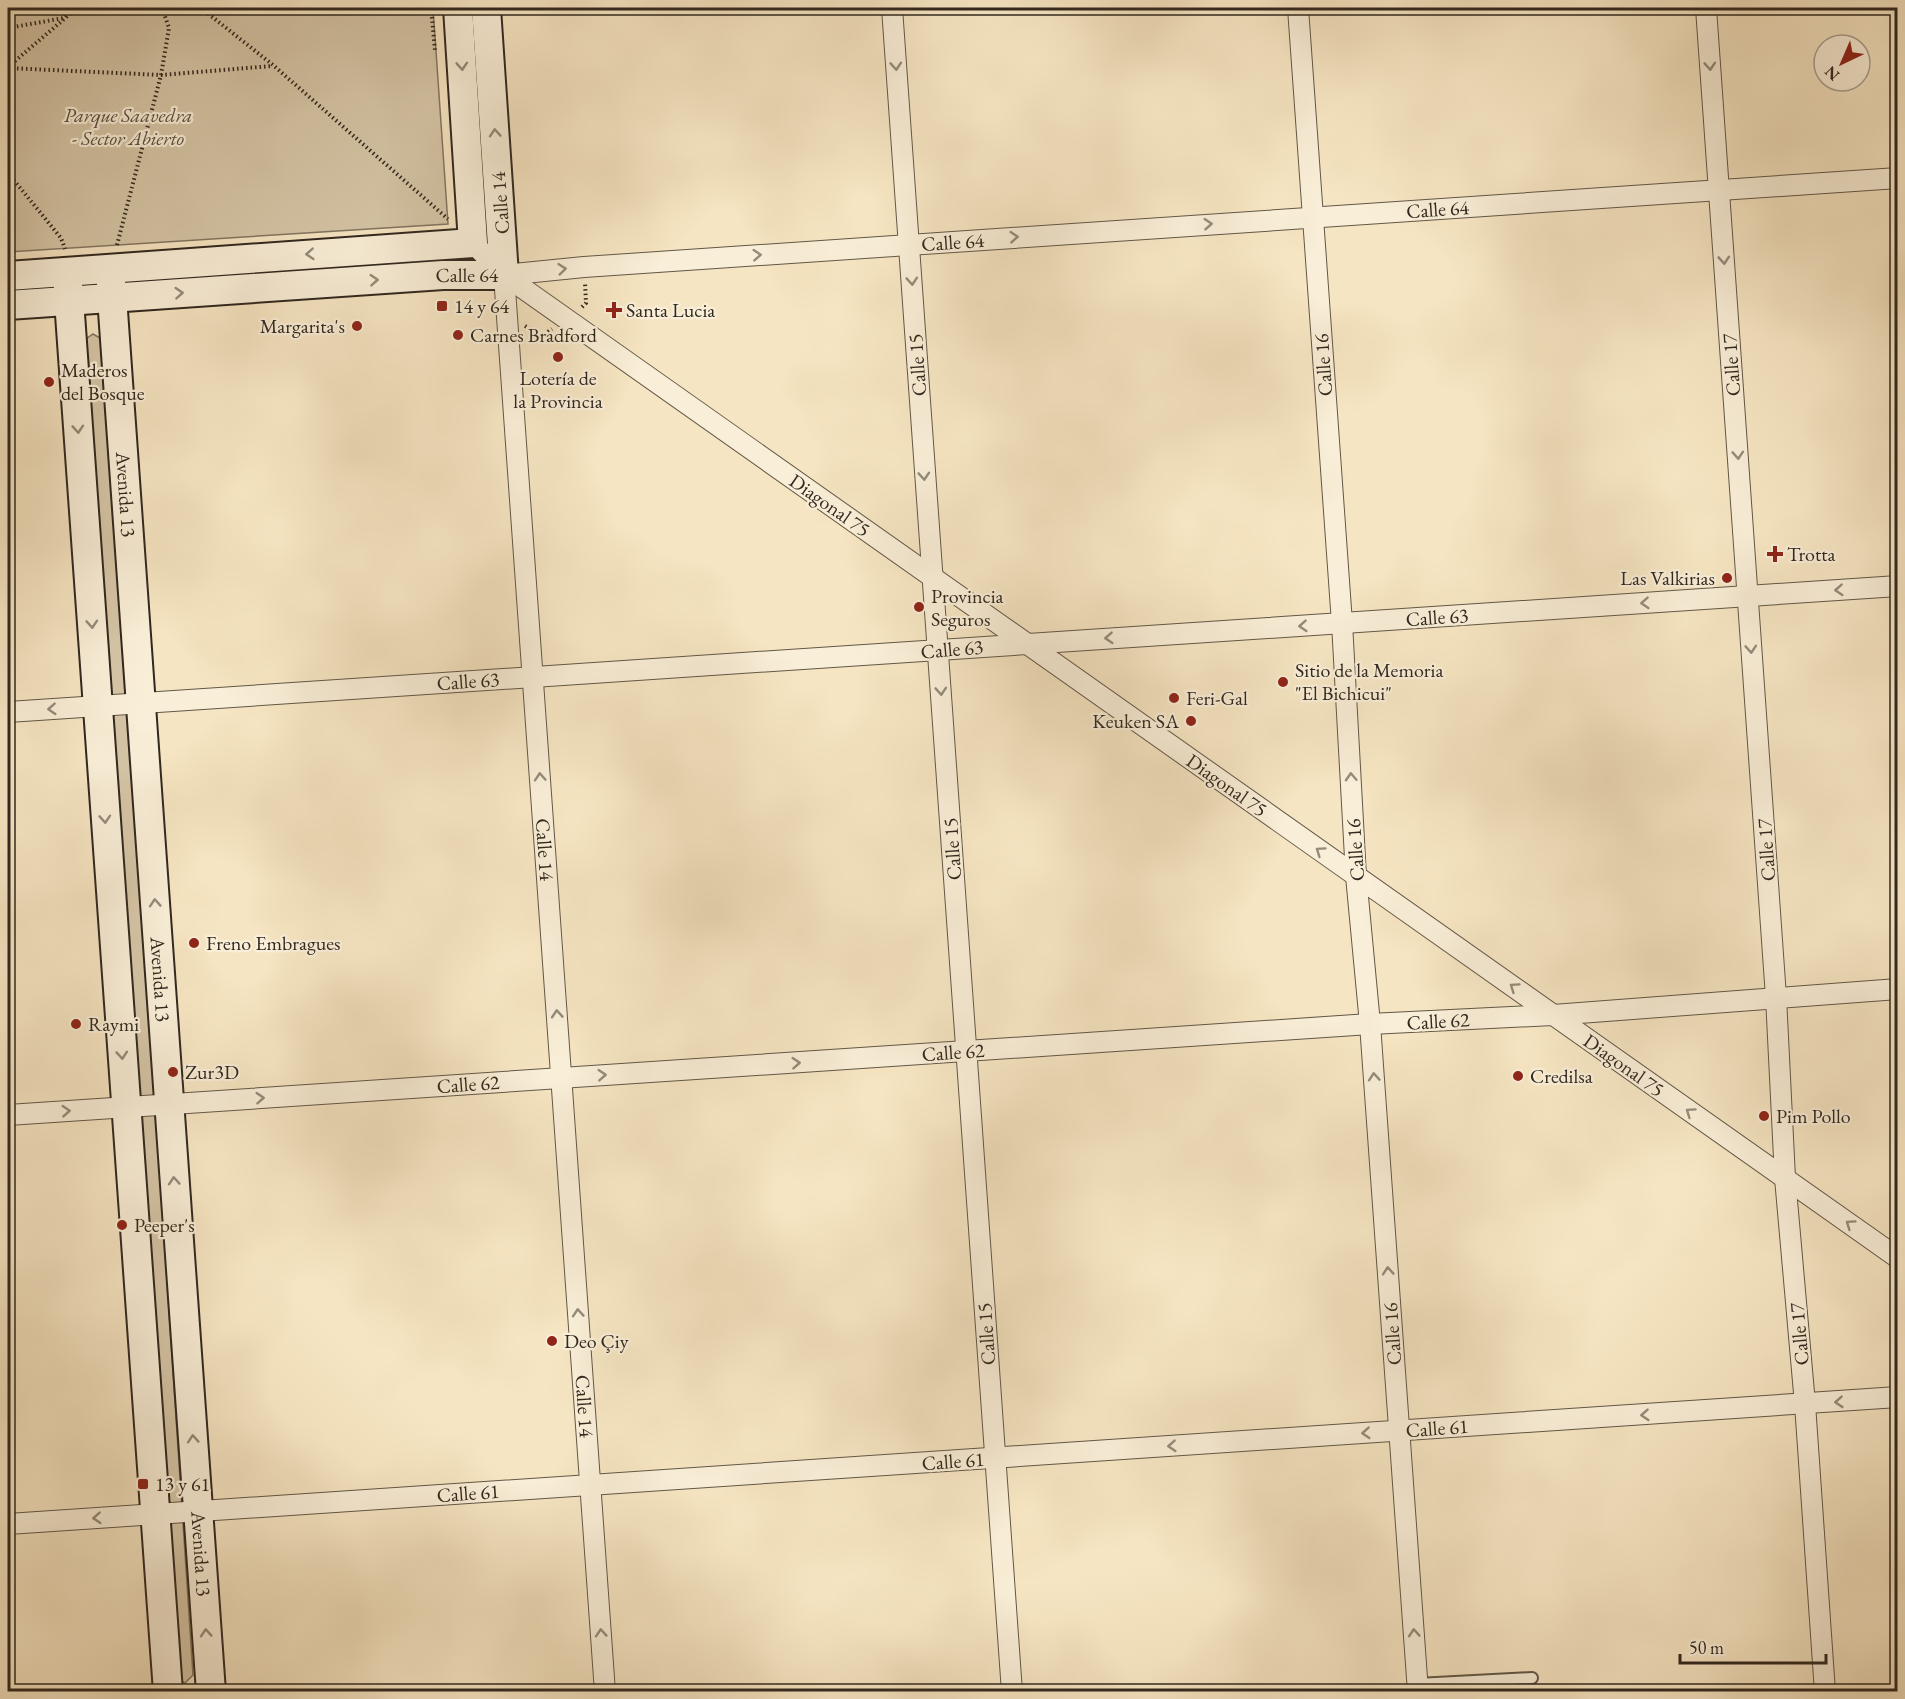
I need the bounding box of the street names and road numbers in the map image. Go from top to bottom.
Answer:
street label: Calle 14 [485,170,515,235]
street label: Calle 64 [1405,194,1470,224]
street label: Calle 64 [921,227,985,257]
street label: Calle 64 [435,262,499,288]
street label: Calle 16 [1308,332,1338,397]
street label: Calle 17 [1716,332,1746,397]
street label: Calle 15 [902,333,932,397]
street label: Avenida 13 [110,450,142,538]
street label: Diagonal 75 [784,468,876,542]
street label: Calle 63 [1405,602,1469,632]
street label: Calle 63 [920,633,984,665]
street label: Calle 63 [436,666,500,696]
street label: Diagonal 75 [1181,748,1273,822]
street label: Calle 14 [530,817,560,882]
street label: Calle 15 [937,817,967,881]
street label: Calle 16 [1340,817,1370,882]
street label: Calle 17 [1751,817,1781,882]
street label: Avenida 13 [144,935,176,1023]
street label: Calle 62 [1406,1006,1470,1036]
street label: Diagonal 75 [1578,1028,1670,1102]
street label: Calle 62 [921,1037,986,1067]
street label: Calle 62 [436,1069,501,1099]
street label: Calle 16 [1377,1301,1407,1366]
street label: Calle 17 [1783,1301,1815,1366]
street label: Calle 15 [971,1302,1001,1366]
street label: Calle 14 [569,1374,600,1439]
street label: Calle 61 [1405,1413,1469,1443]
street label: Calle 61 [921,1446,985,1476]
street label: Calle 61 [436,1478,500,1508]
street label: Avenida 13 [185,1509,217,1597]

